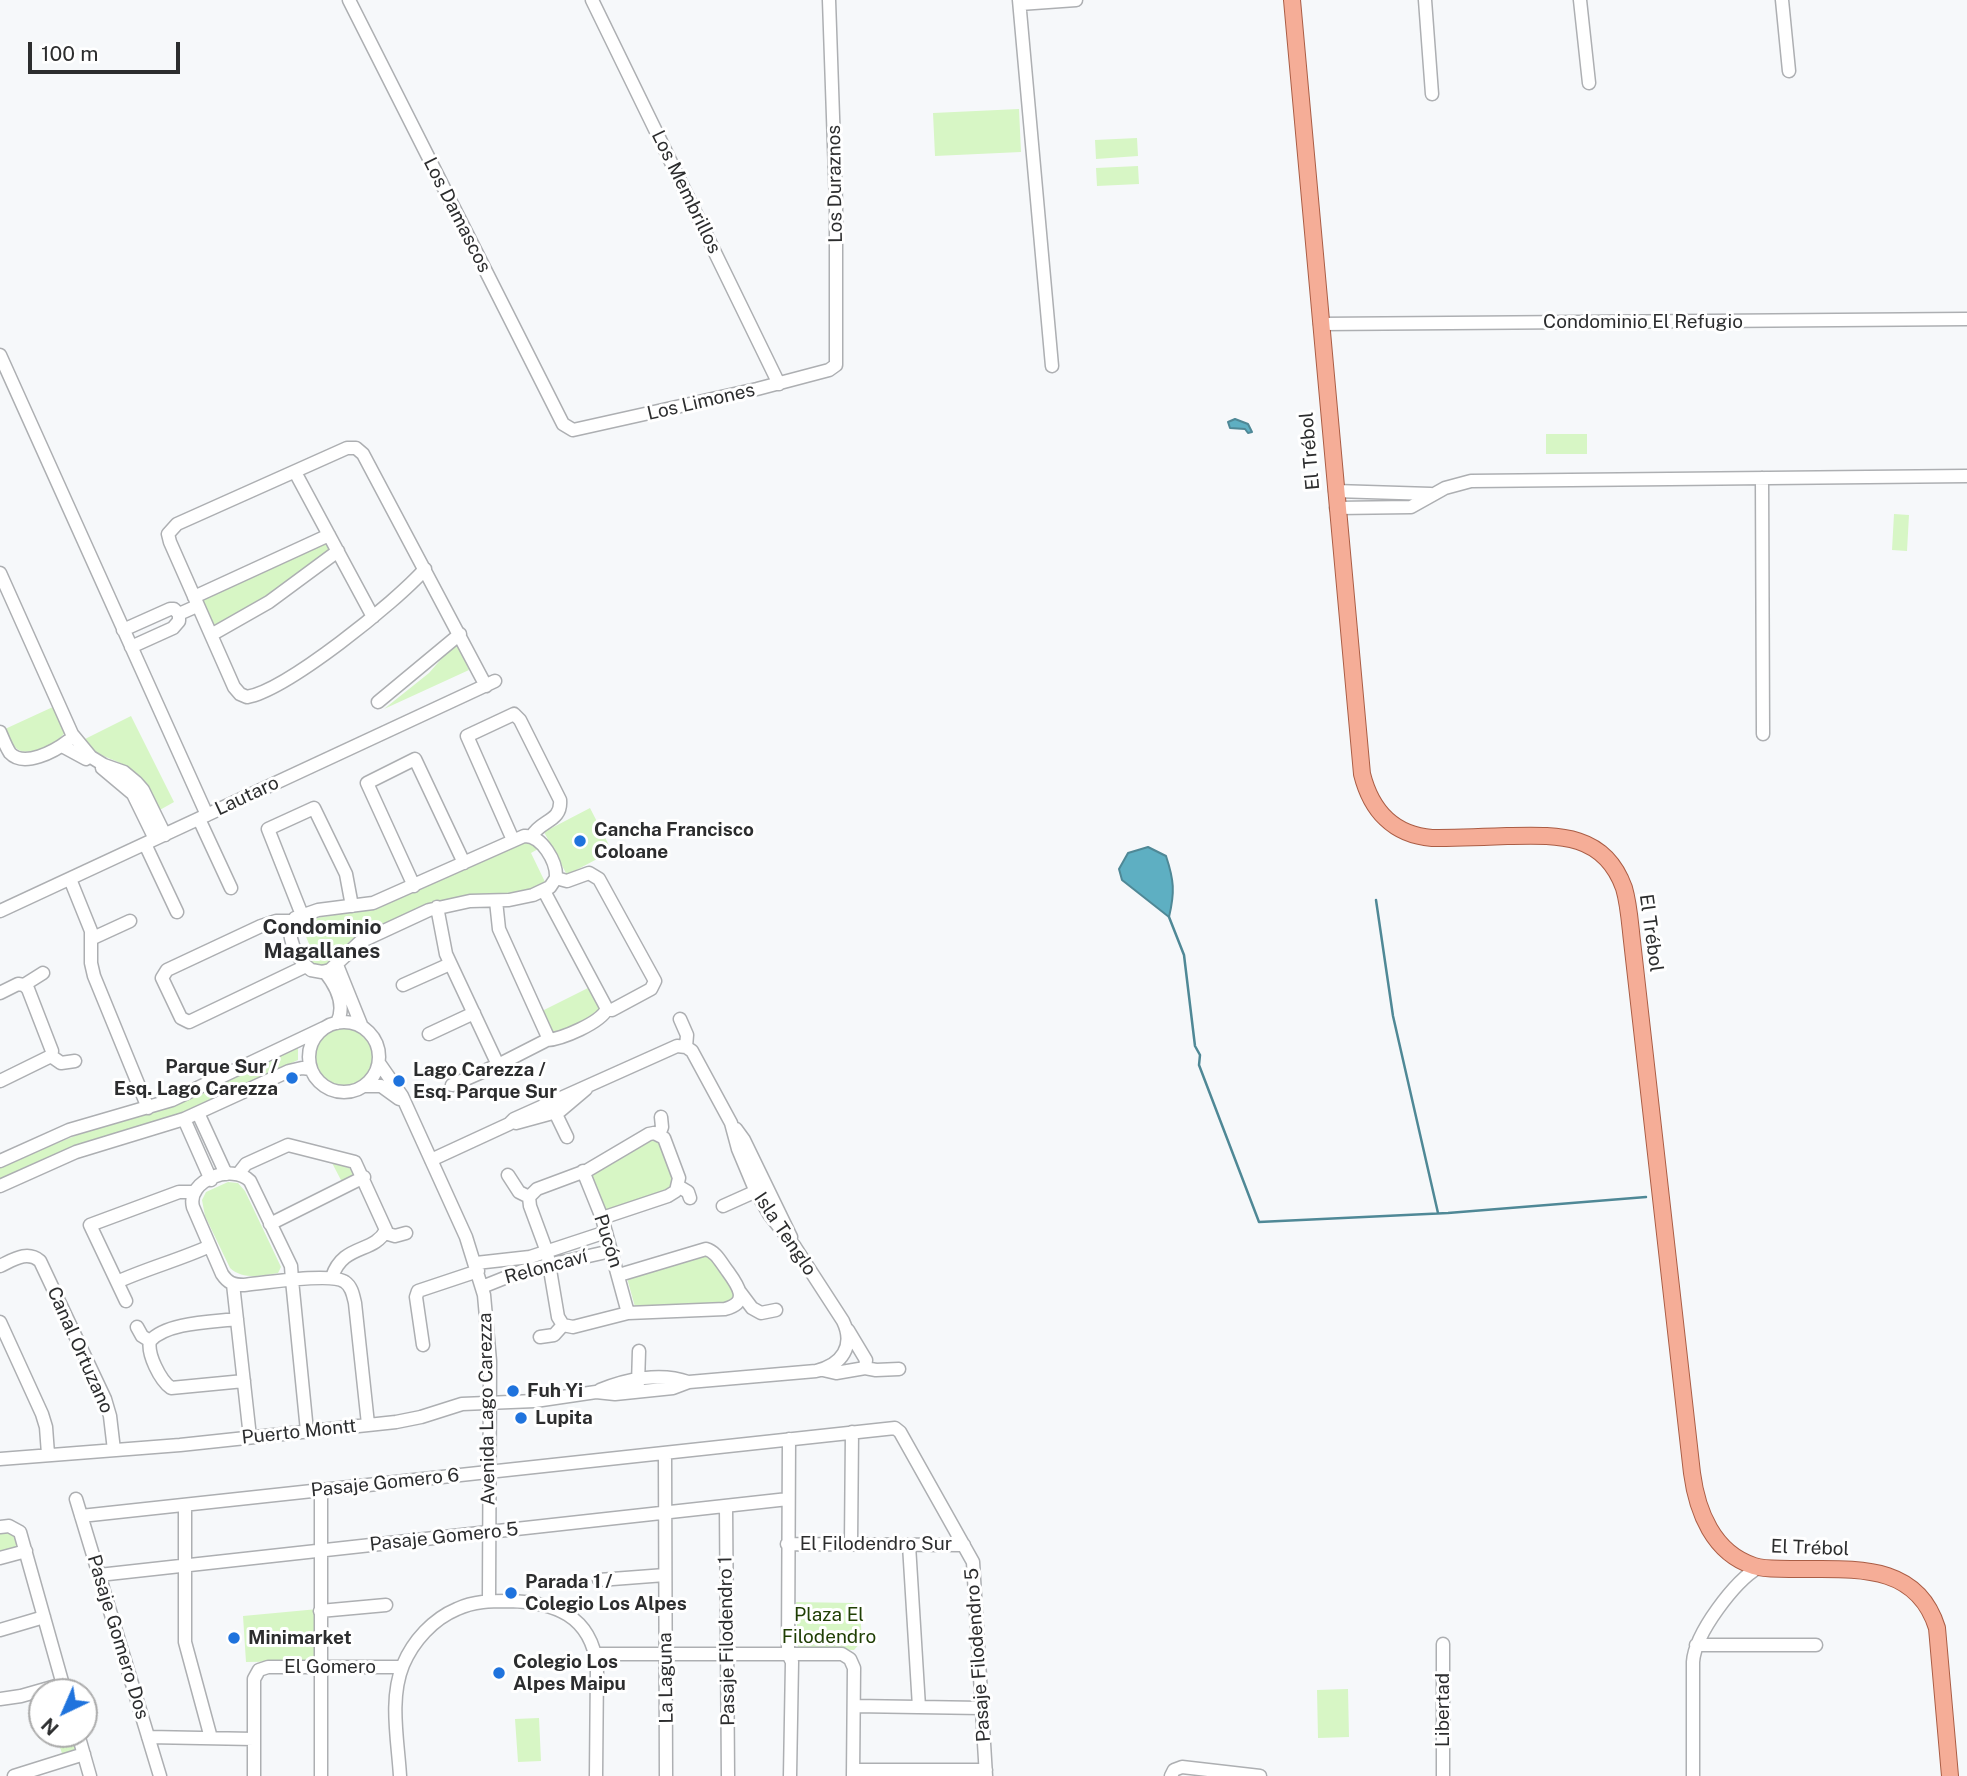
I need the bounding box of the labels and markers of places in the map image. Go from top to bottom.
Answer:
place label: Cancha Francisco Coloane [594,819,754,863]
marker: Cancha Francisco Coloane [572,833,588,849]
place label: Parque Sur / Esq. Lago Carezza [114,1056,278,1100]
place label: Lago Carezza / Esq. Parque Sur [413,1059,557,1103]
marker: Parque Sur / Esq. Lago Carezza [284,1070,300,1086]
marker: Lago Carezza / Esq. Parque Sur [391,1073,407,1089]
place label: Fuh Yi [527,1380,583,1402]
marker: Fuh Yi [505,1383,521,1399]
place label: Lupita [535,1407,593,1429]
marker: Lupita [513,1410,529,1426]
place label: Parada 1 / Colegio Los Alpes [525,1571,687,1615]
marker: Parada 1 / Colegio Los Alpes [503,1585,519,1601]
place label: Minimarket [248,1627,352,1649]
marker: Minimarket [226,1630,242,1646]
place label: Colegio Los Alpes Maipu [513,1651,626,1695]
marker: Colegio Los Alpes Maipu [491,1665,507,1681]

